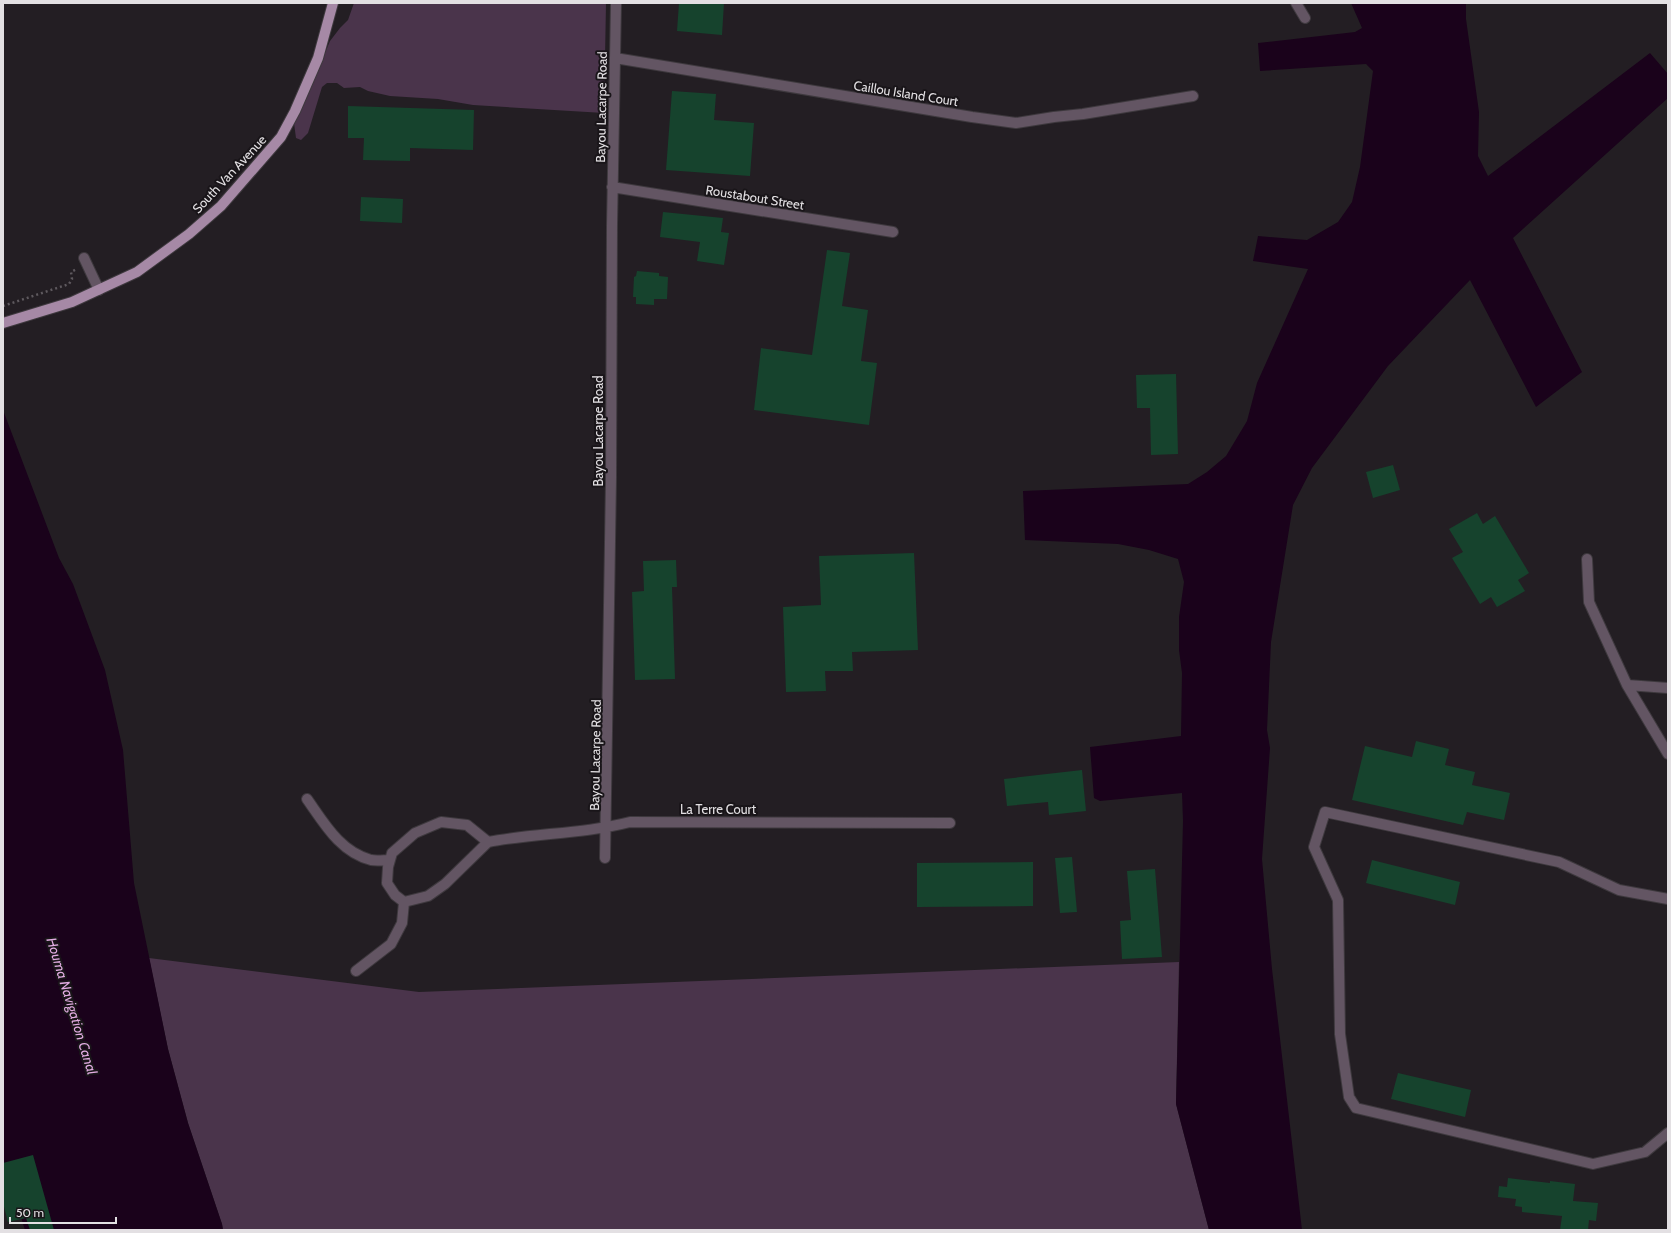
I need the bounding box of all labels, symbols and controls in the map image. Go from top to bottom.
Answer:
street label: Bayou Lacarpe Road [592,51,610,163]
street label: Caillou Island Court [853,77,960,109]
street label: South Van Avenue [189,131,270,216]
street label: Roustabout Street [705,181,806,213]
street label: Bayou Lacarpe Road [590,375,606,487]
street label: Bayou Lacarpe Road [586,699,604,811]
street label: La Terre Court [680,801,757,817]
water label: Houma Navigation Canal [43,935,102,1078]
scale bar [10,1199,116,1225]
text: 50 m [16,1205,44,1220]

